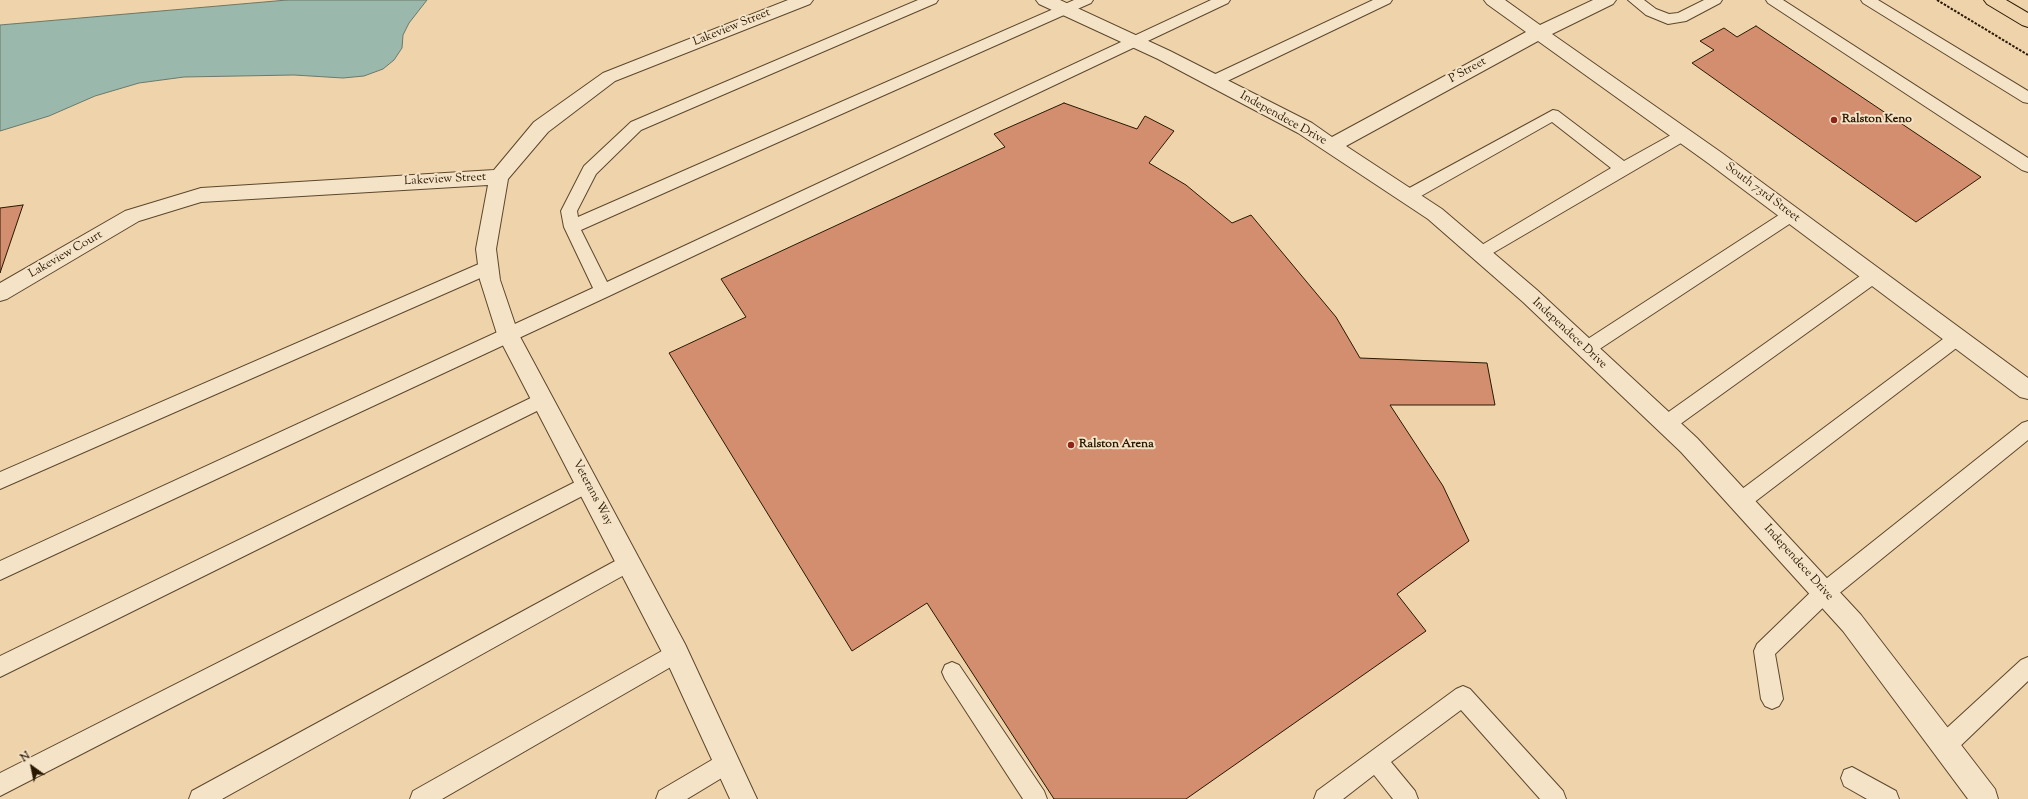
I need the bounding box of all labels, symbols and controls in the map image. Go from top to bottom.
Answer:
street label: Lakeview Street [691,6,773,50]
street label: P Street [1447,55,1489,87]
street label: Independece Drive [1237,89,1329,149]
place label: Ralston Keno [1842,113,1912,127]
marker: Ralston Keno [1829,115,1839,125]
street label: South 73rd Street [1722,160,1802,226]
street label: Lakeview Street [404,171,486,189]
street label: Lakeview Court [27,228,105,282]
street label: Independece Drive [1529,296,1609,372]
place label: Ralston Arena [1079,438,1154,452]
marker: Ralston Arena [1066,440,1076,450]
street label: Veterans Way [569,458,615,528]
street label: Independece Drive [1760,522,1836,604]
north arrow [12,747,52,787]
text: N [17,748,34,766]

